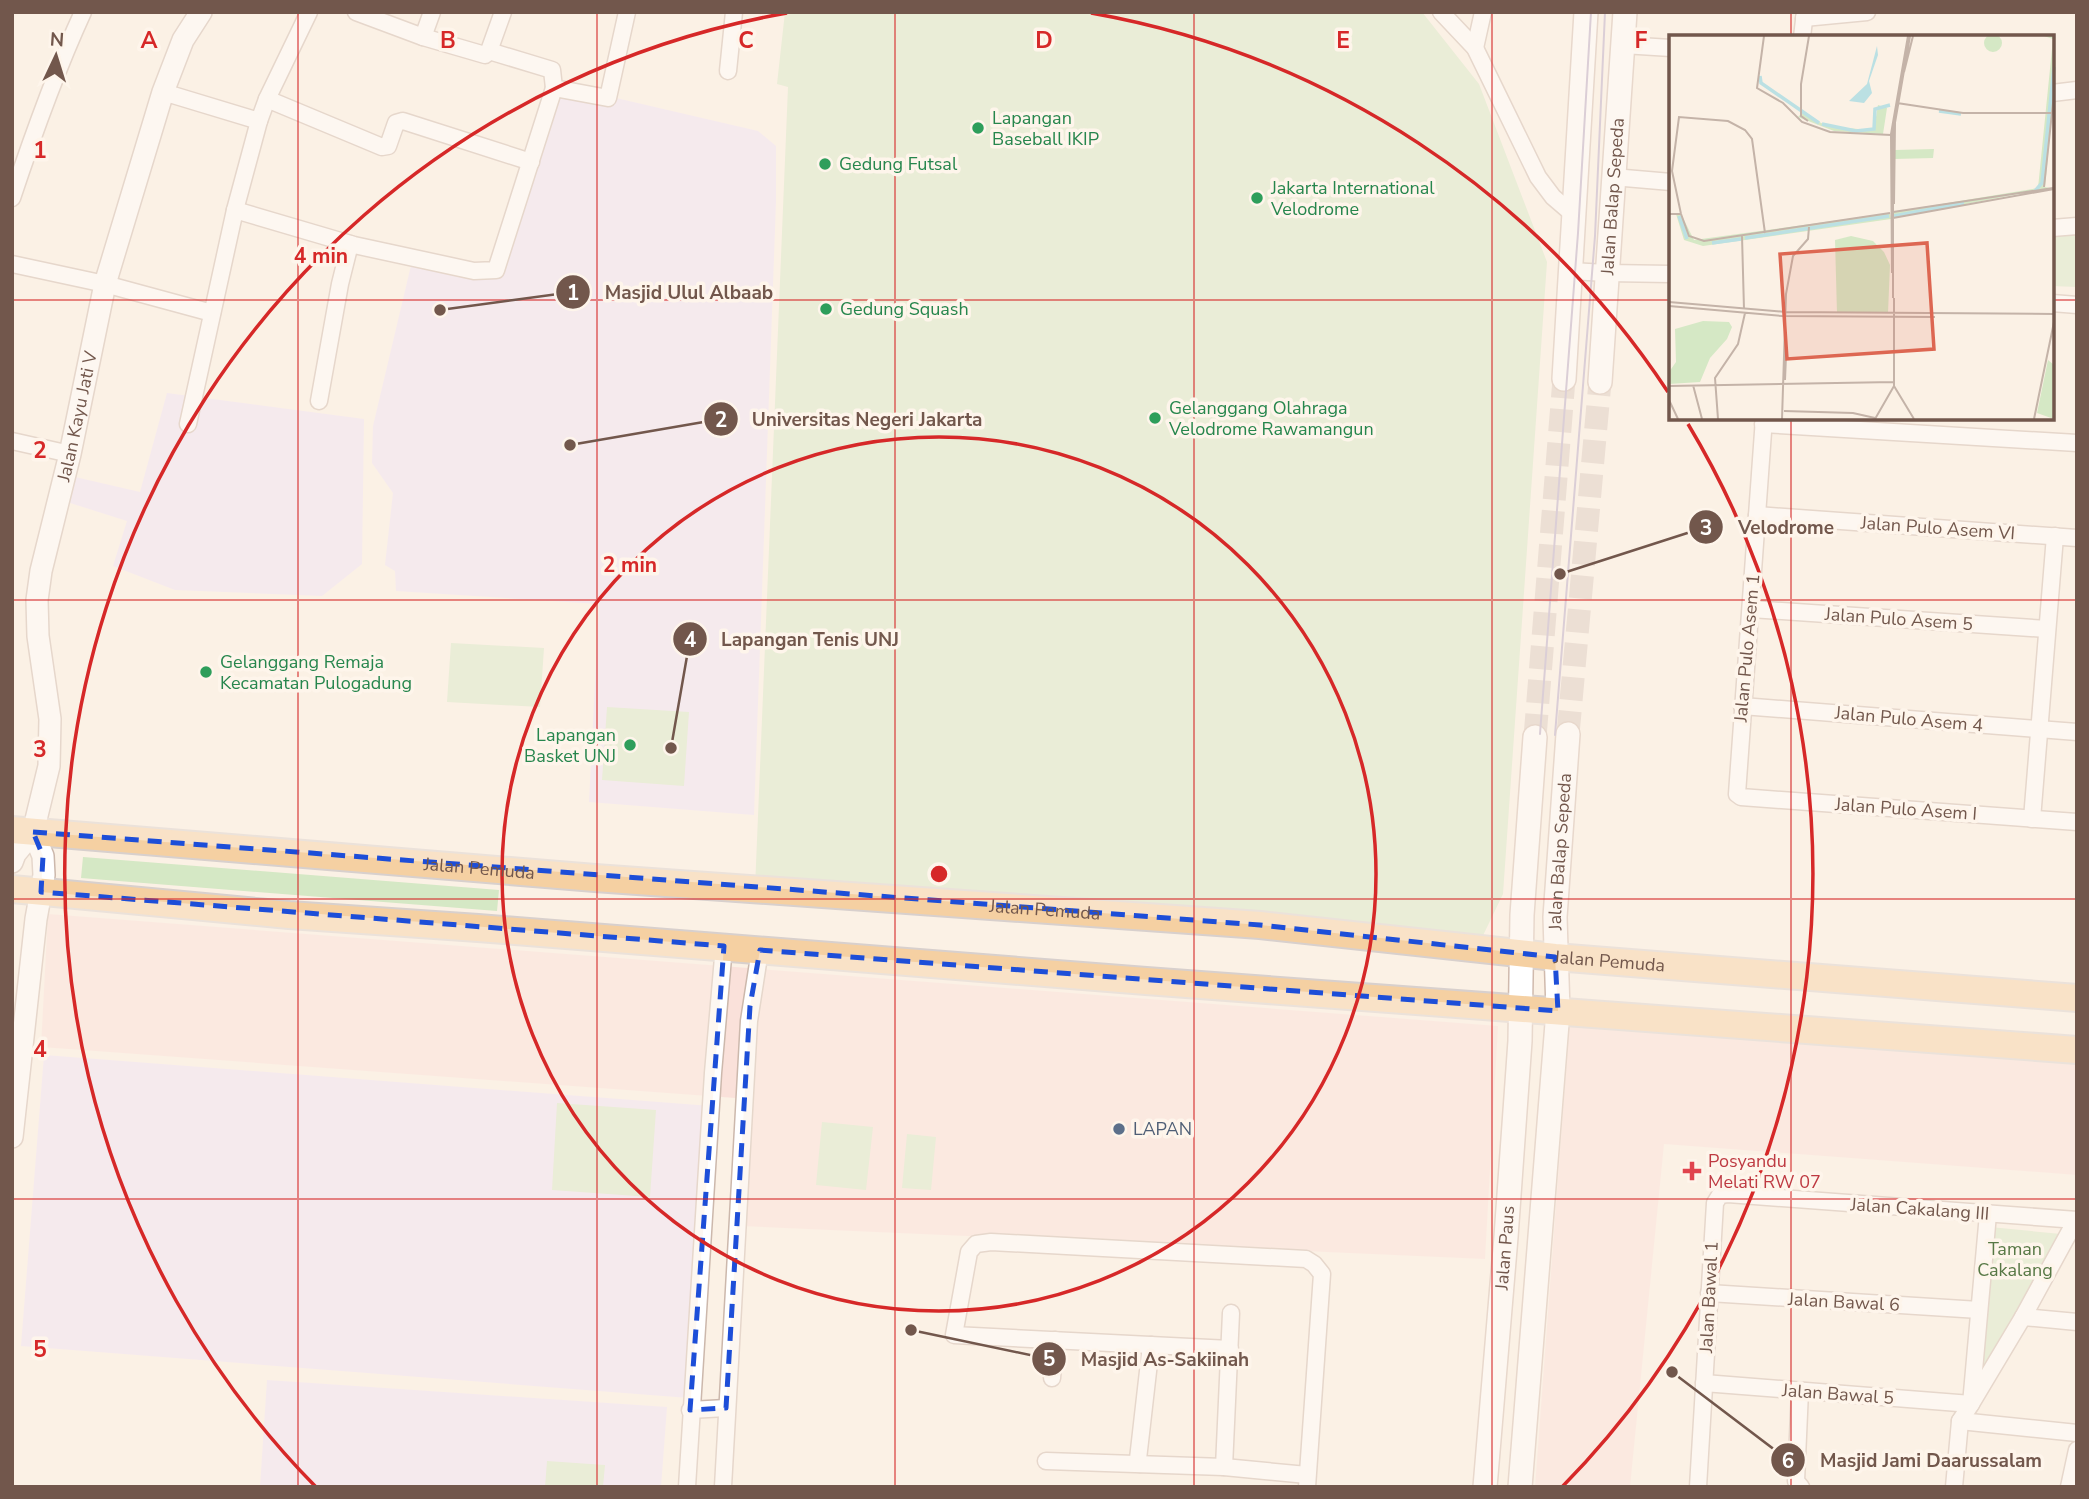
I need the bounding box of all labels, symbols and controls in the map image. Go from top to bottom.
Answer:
north arrow [21,21,91,91]
text: A [140,25,158,56]
text: B [440,25,456,56]
text: C [738,25,754,56]
text: D [1035,25,1053,56]
text: E [1336,25,1350,56]
text: F [1635,25,1648,56]
text: N [49,27,65,54]
inset map [1669,35,2054,420]
place label: Lapangan Baseball IKIP [992,106,1099,151]
street label: Jalan Balap Sepeda [1595,117,1630,277]
marker: Lapangan Baseball IKIP [970,120,986,136]
text: 1 [33,135,47,166]
place label: Gedung Futsal [839,152,958,176]
marker: Gedung Futsal [817,156,833,172]
place label: Jakarta International Velodrome [1270,176,1435,221]
marker: Jakarta International Velodrome [1249,190,1265,206]
text: 4 min [294,242,348,270]
callout: Masjid Ulul Albaab [555,272,787,312]
text: 1 [567,279,579,307]
text: Masjid Ulul Albaab [605,280,773,306]
place label: Gedung Squash [840,297,969,321]
marker: Gedung Squash [818,301,834,317]
street label: Jalan Kayu Jati V [51,348,103,485]
place label: Gelanggang Olahraga Velodrome Rawamangun [1168,396,1374,441]
callout: Universitas Negeri Jakarta [703,399,997,439]
text: 2 [715,406,727,434]
text: Universitas Negeri Jakarta [752,407,982,433]
marker: Gelanggang Olahraga Velodrome Rawamangun [1147,410,1163,426]
text: 2 [33,435,47,466]
callout: Velodrome [1689,507,1848,547]
street label: Jalan Pulo Asem VI [1859,511,2016,545]
text: 3 [1700,514,1712,542]
text: Velodrome [1737,515,1834,541]
text: 2 min [603,551,657,579]
street label: Jalan Pulo Asem 1 [1728,573,1765,724]
street label: Jalan Pulo Asem 5 [1823,602,1974,636]
callout: Lapangan Tenis UNJ [672,619,913,659]
text: 4 [684,626,697,654]
text: Lapangan Tenis UNJ [721,627,899,653]
place label: Gelanggang Remaja Kecamatan Pulogadung [220,650,412,695]
marker: Gelanggang Remaja Kecamatan Pulogadung [198,664,214,680]
street label: Jalan Pulo Asem 4 [1833,700,1984,737]
place label: Lapangan Basket UNJ [524,723,616,768]
text: 3 [33,734,47,765]
marker: Lapangan Basket UNJ [622,737,638,753]
street label: Jalan Balap Sepeda [1543,772,1577,932]
street label: Jalan Pulo Asem I [1833,792,1978,826]
street label: Jalan Pemuda [422,852,536,885]
centre of rings [927,862,951,886]
street label: Jalan Pemuda [988,894,1101,926]
street label: Jalan Pemuda [1552,945,1666,978]
text: 4 [33,1034,47,1065]
place label: LAPAN [1133,1117,1192,1141]
marker: LAPAN [1111,1121,1127,1137]
place label: Posyandu Melati RW 07 [1708,1149,1821,1194]
marker: Posyandu Melati RW 07 [1682,1161,1702,1181]
street label: Jalan Cakalang III [1849,1192,1990,1226]
street label: Jalan Paus [1490,1205,1520,1292]
park label: Taman Cakalang [1977,1237,2053,1282]
street label: Jalan Bawal 1 [1694,1240,1724,1355]
street label: Jalan Bawal 6 [1786,1287,1901,1317]
text: 5 [33,1334,47,1365]
callout: Masjid As-Sakiinah [1031,1339,1263,1379]
text: 5 [1043,1345,1055,1373]
text: Masjid As-Sakiinah [1081,1347,1249,1373]
street label: Jalan Bawal 5 [1780,1378,1895,1410]
callout: Masjid Jami Daarussalam [1771,1440,2056,1480]
text: 6 [1782,1447,1794,1475]
text: Masjid Jami Daarussalam [1820,1448,2042,1474]

